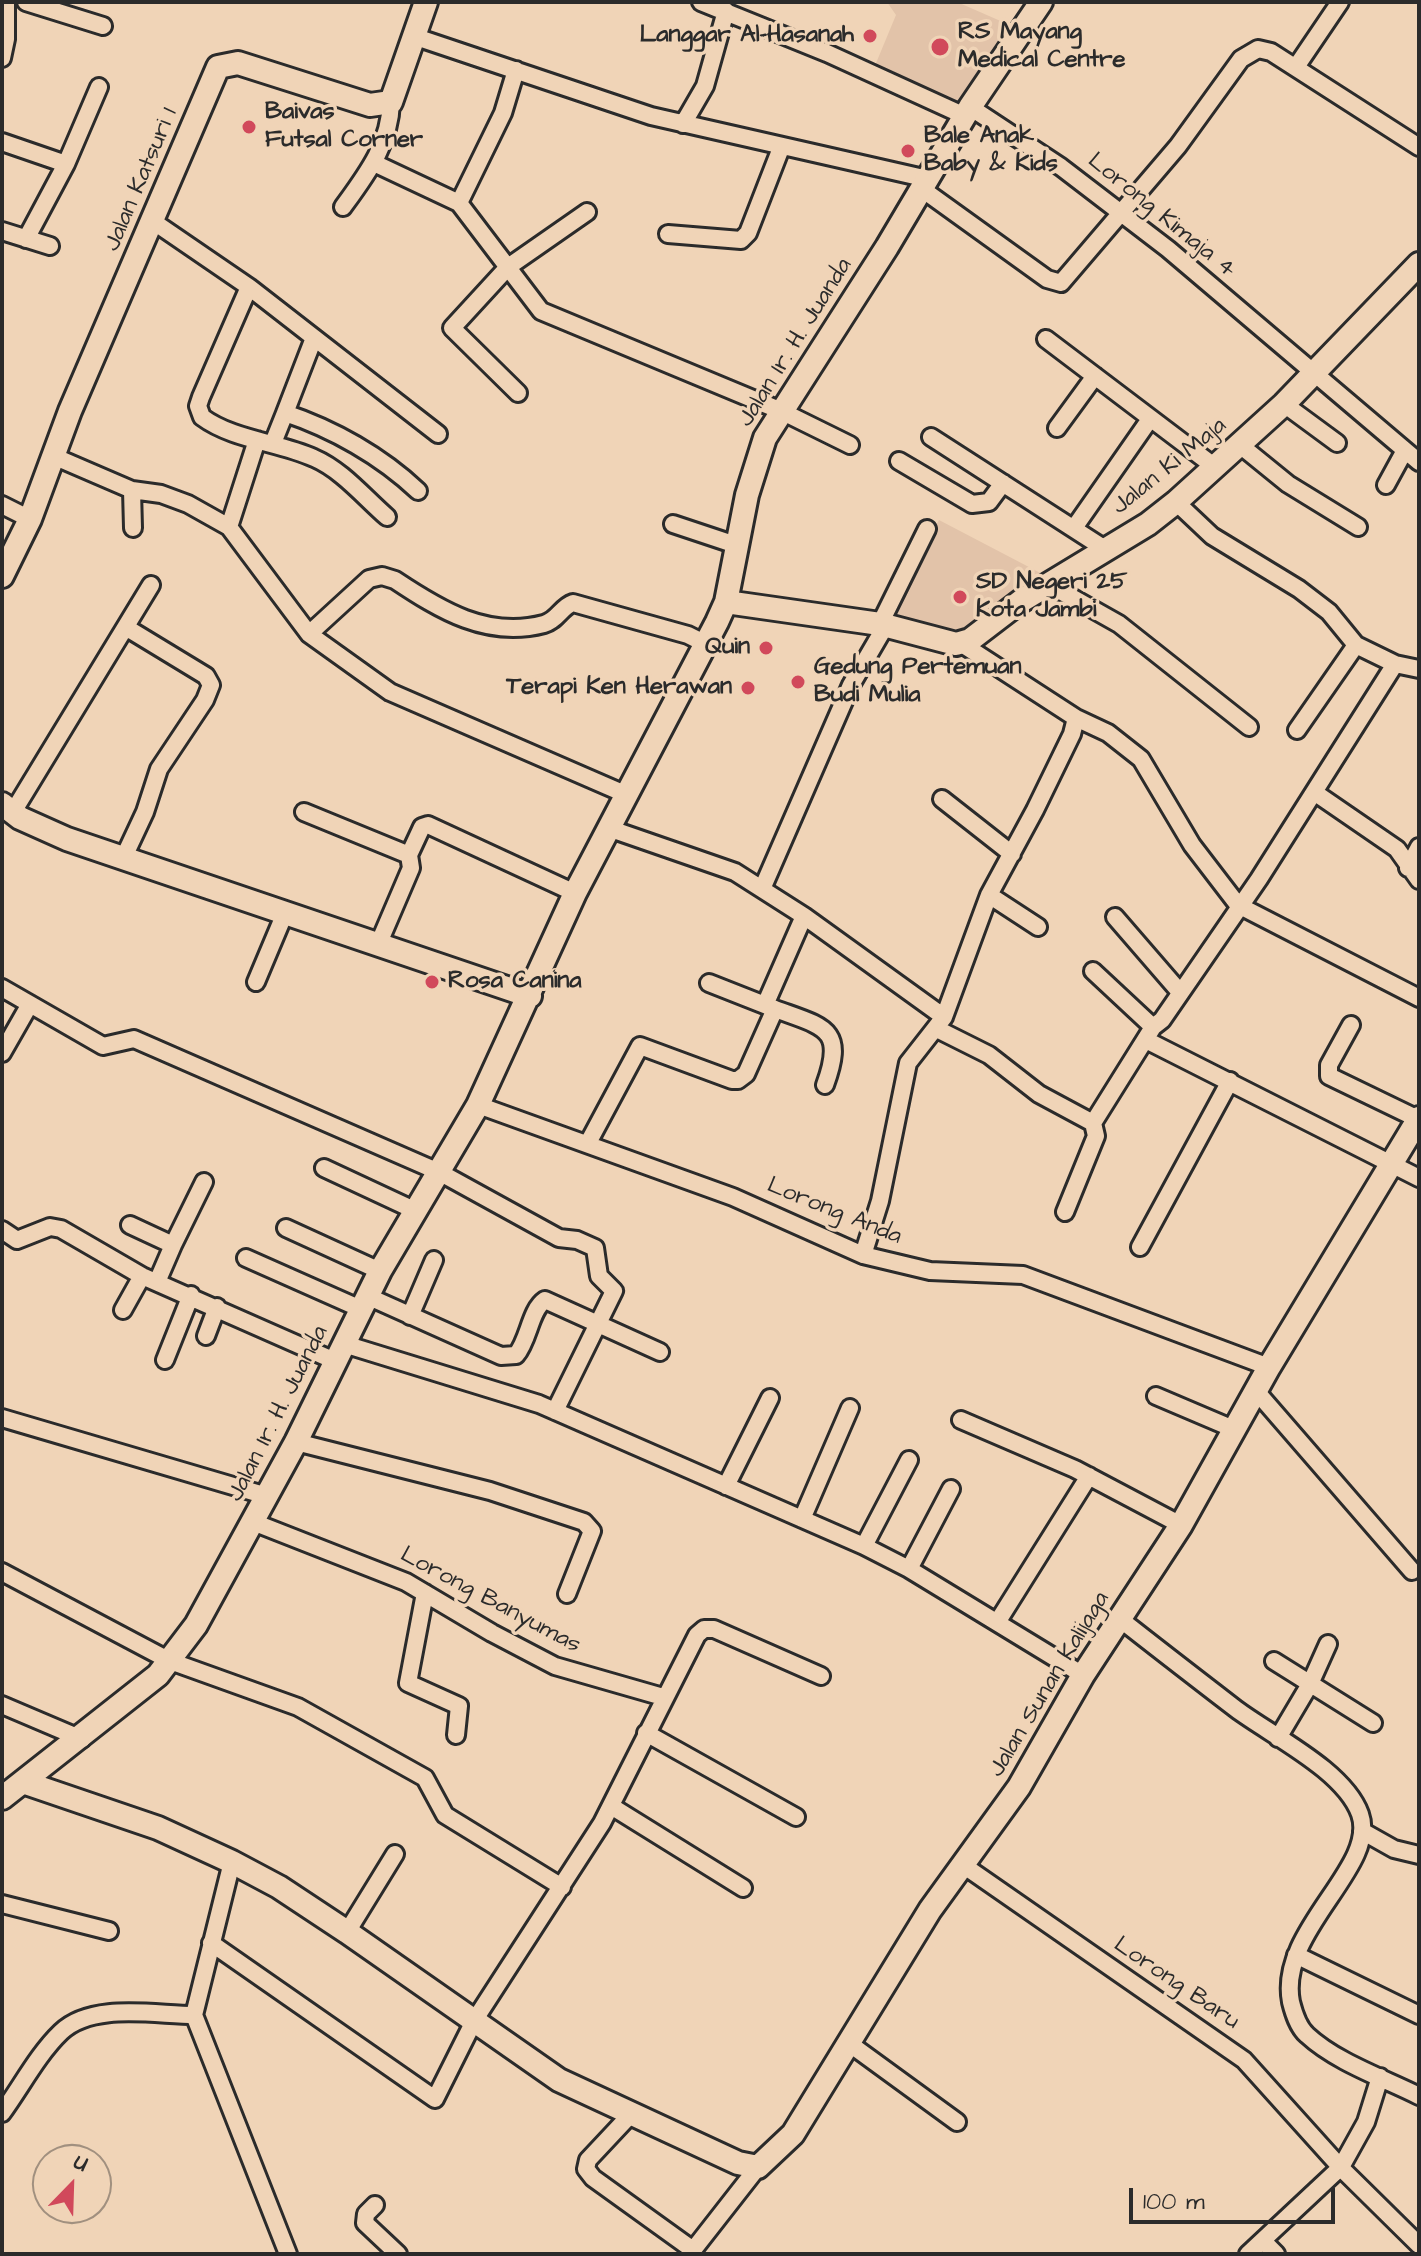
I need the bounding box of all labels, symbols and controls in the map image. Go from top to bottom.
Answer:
place label: RS Mayang Medical Centre [958,19,1125,75]
place label: Langgar Al-Hasanah [640,22,854,50]
marker: Langgar Al-Hasanah [861,27,879,45]
marker: RS Mayang Medical Centre [929,36,951,58]
place label: Baivas Futsal Corner [265,99,423,155]
street label: Jalan Katsuri 1 [99,104,185,256]
marker: Baivas Futsal Corner [240,118,258,136]
place label: Bale Anak Baby & Kids [924,123,1058,179]
marker: Bale Anak Baby & Kids [899,142,917,160]
street label: Lorong Kimaja 4 [1081,147,1241,285]
street label: Jalan Ir. H. Juanda [733,253,859,433]
street label: Jalan Ki Maja [1107,412,1233,522]
place label: SD Negeri 25 Kota Jambi [976,569,1127,625]
marker: SD Negeri 25 Kota Jambi [951,588,969,606]
place label: Quin [705,634,750,662]
marker: Quin [757,639,775,657]
place label: Gedung Pertemuan Budi Mulia [814,654,1021,710]
marker: Gedung Pertemuan Budi Mulia [789,673,807,691]
place label: Terapi Ken Herawan [506,674,732,702]
marker: Terapi Ken Herawan [739,679,757,697]
place label: Rosa Canina [448,968,582,996]
marker: Rosa Canina [423,973,441,991]
street label: Lorong Anda [762,1172,906,1252]
street label: Jalan Ir. H. Juanda [222,1321,336,1507]
street label: Lorong Banyumas [395,1541,585,1661]
street label: Jalan Sunan Kalijaga [983,1587,1117,1783]
street label: Lorong Baru [1108,1931,1244,2037]
north arrow [32,2144,112,2224]
text: U [69,2147,93,2180]
scale bar [1133,2172,1339,2222]
text: 100 m [1143,2185,1205,2219]

